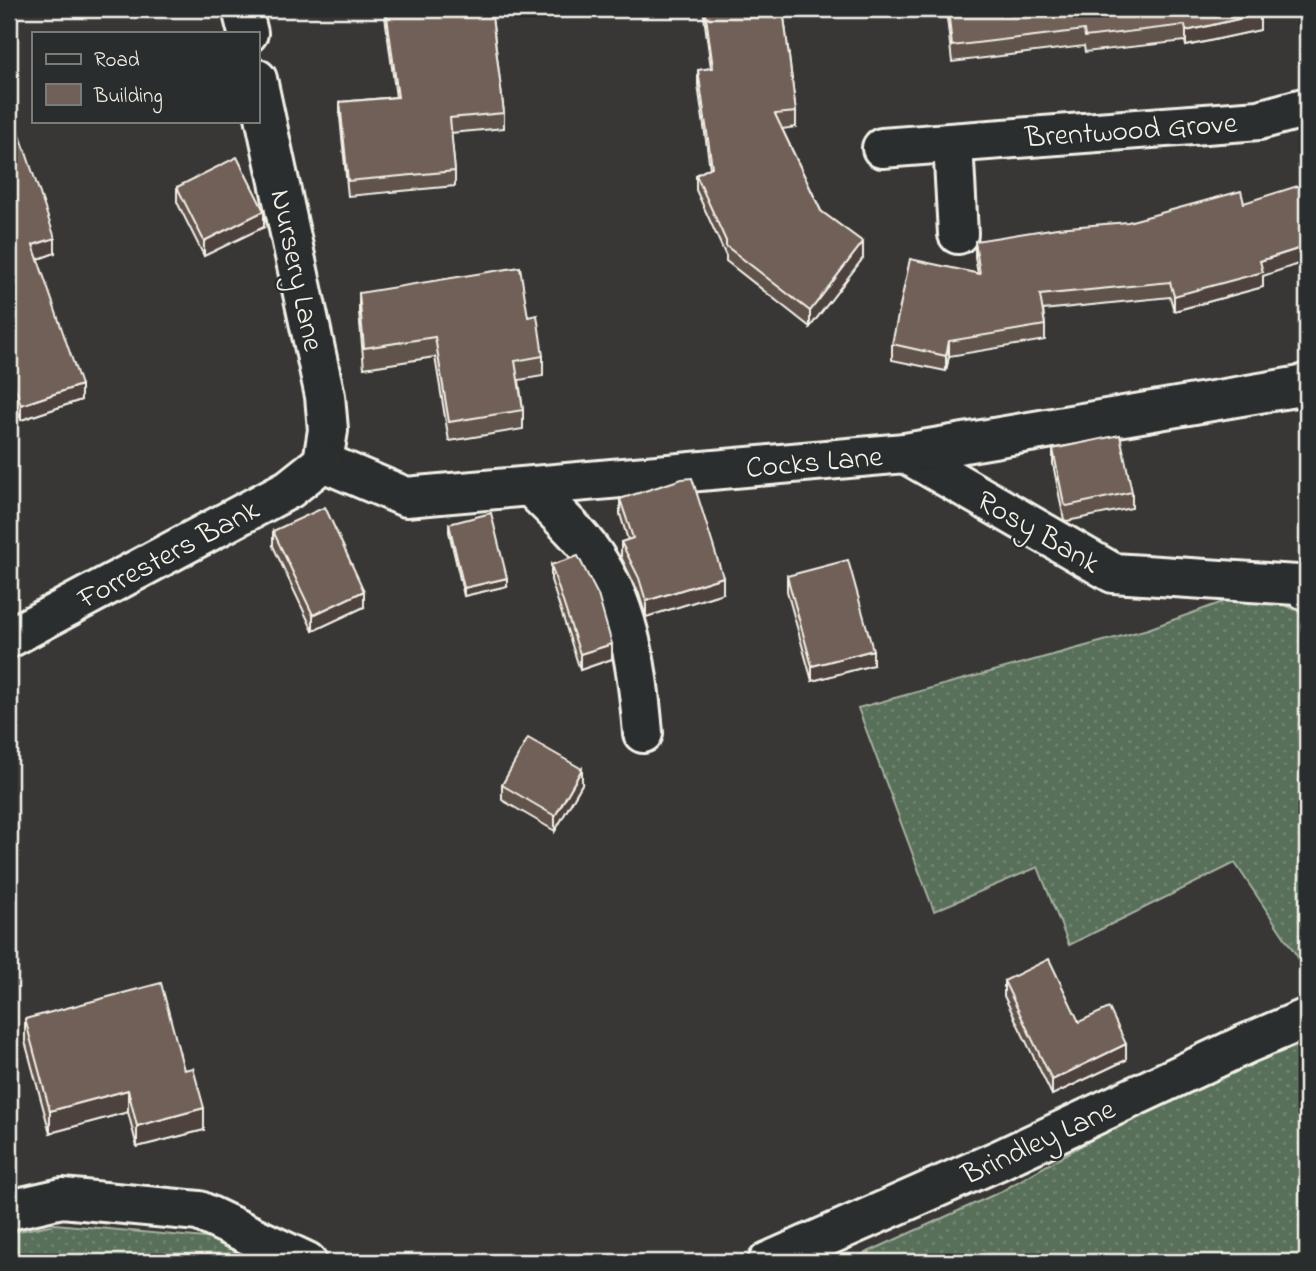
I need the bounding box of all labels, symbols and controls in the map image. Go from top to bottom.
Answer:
legend [32,32,259,122]
text: Road [94,46,140,76]
text: Building [93,82,163,114]
street label: Brentwood Grove [1023,103,1239,161]
street label: Nursery Lane [256,186,334,356]
street label: Cocks Lane [744,436,885,492]
street label: Rosy Bank [968,481,1108,587]
street label: Forresters Bank [70,489,269,622]
street label: Brindley Lane [954,1089,1124,1199]

